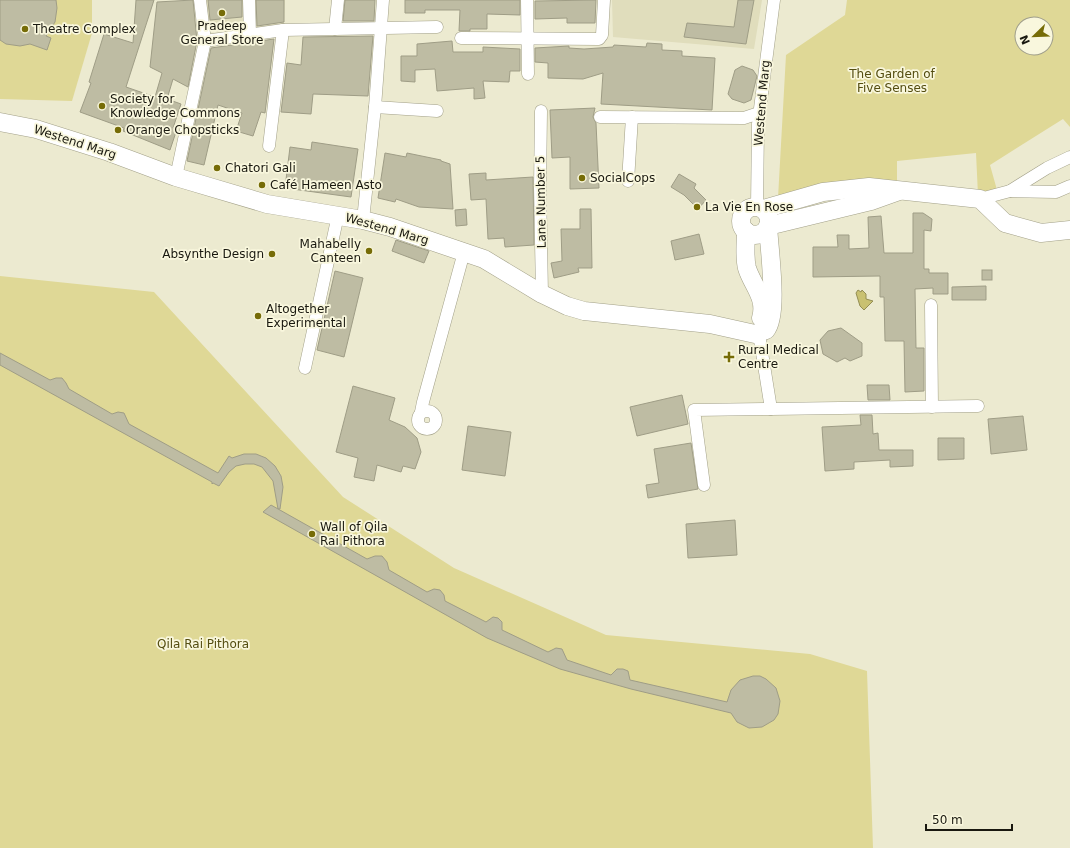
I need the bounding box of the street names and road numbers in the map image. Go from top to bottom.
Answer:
street label: Westend Marg [751,60,773,146]
street label: Westend Marg [32,122,118,162]
street label: Lane Number 5 [533,156,549,248]
street label: Westend Marg [344,210,430,248]

